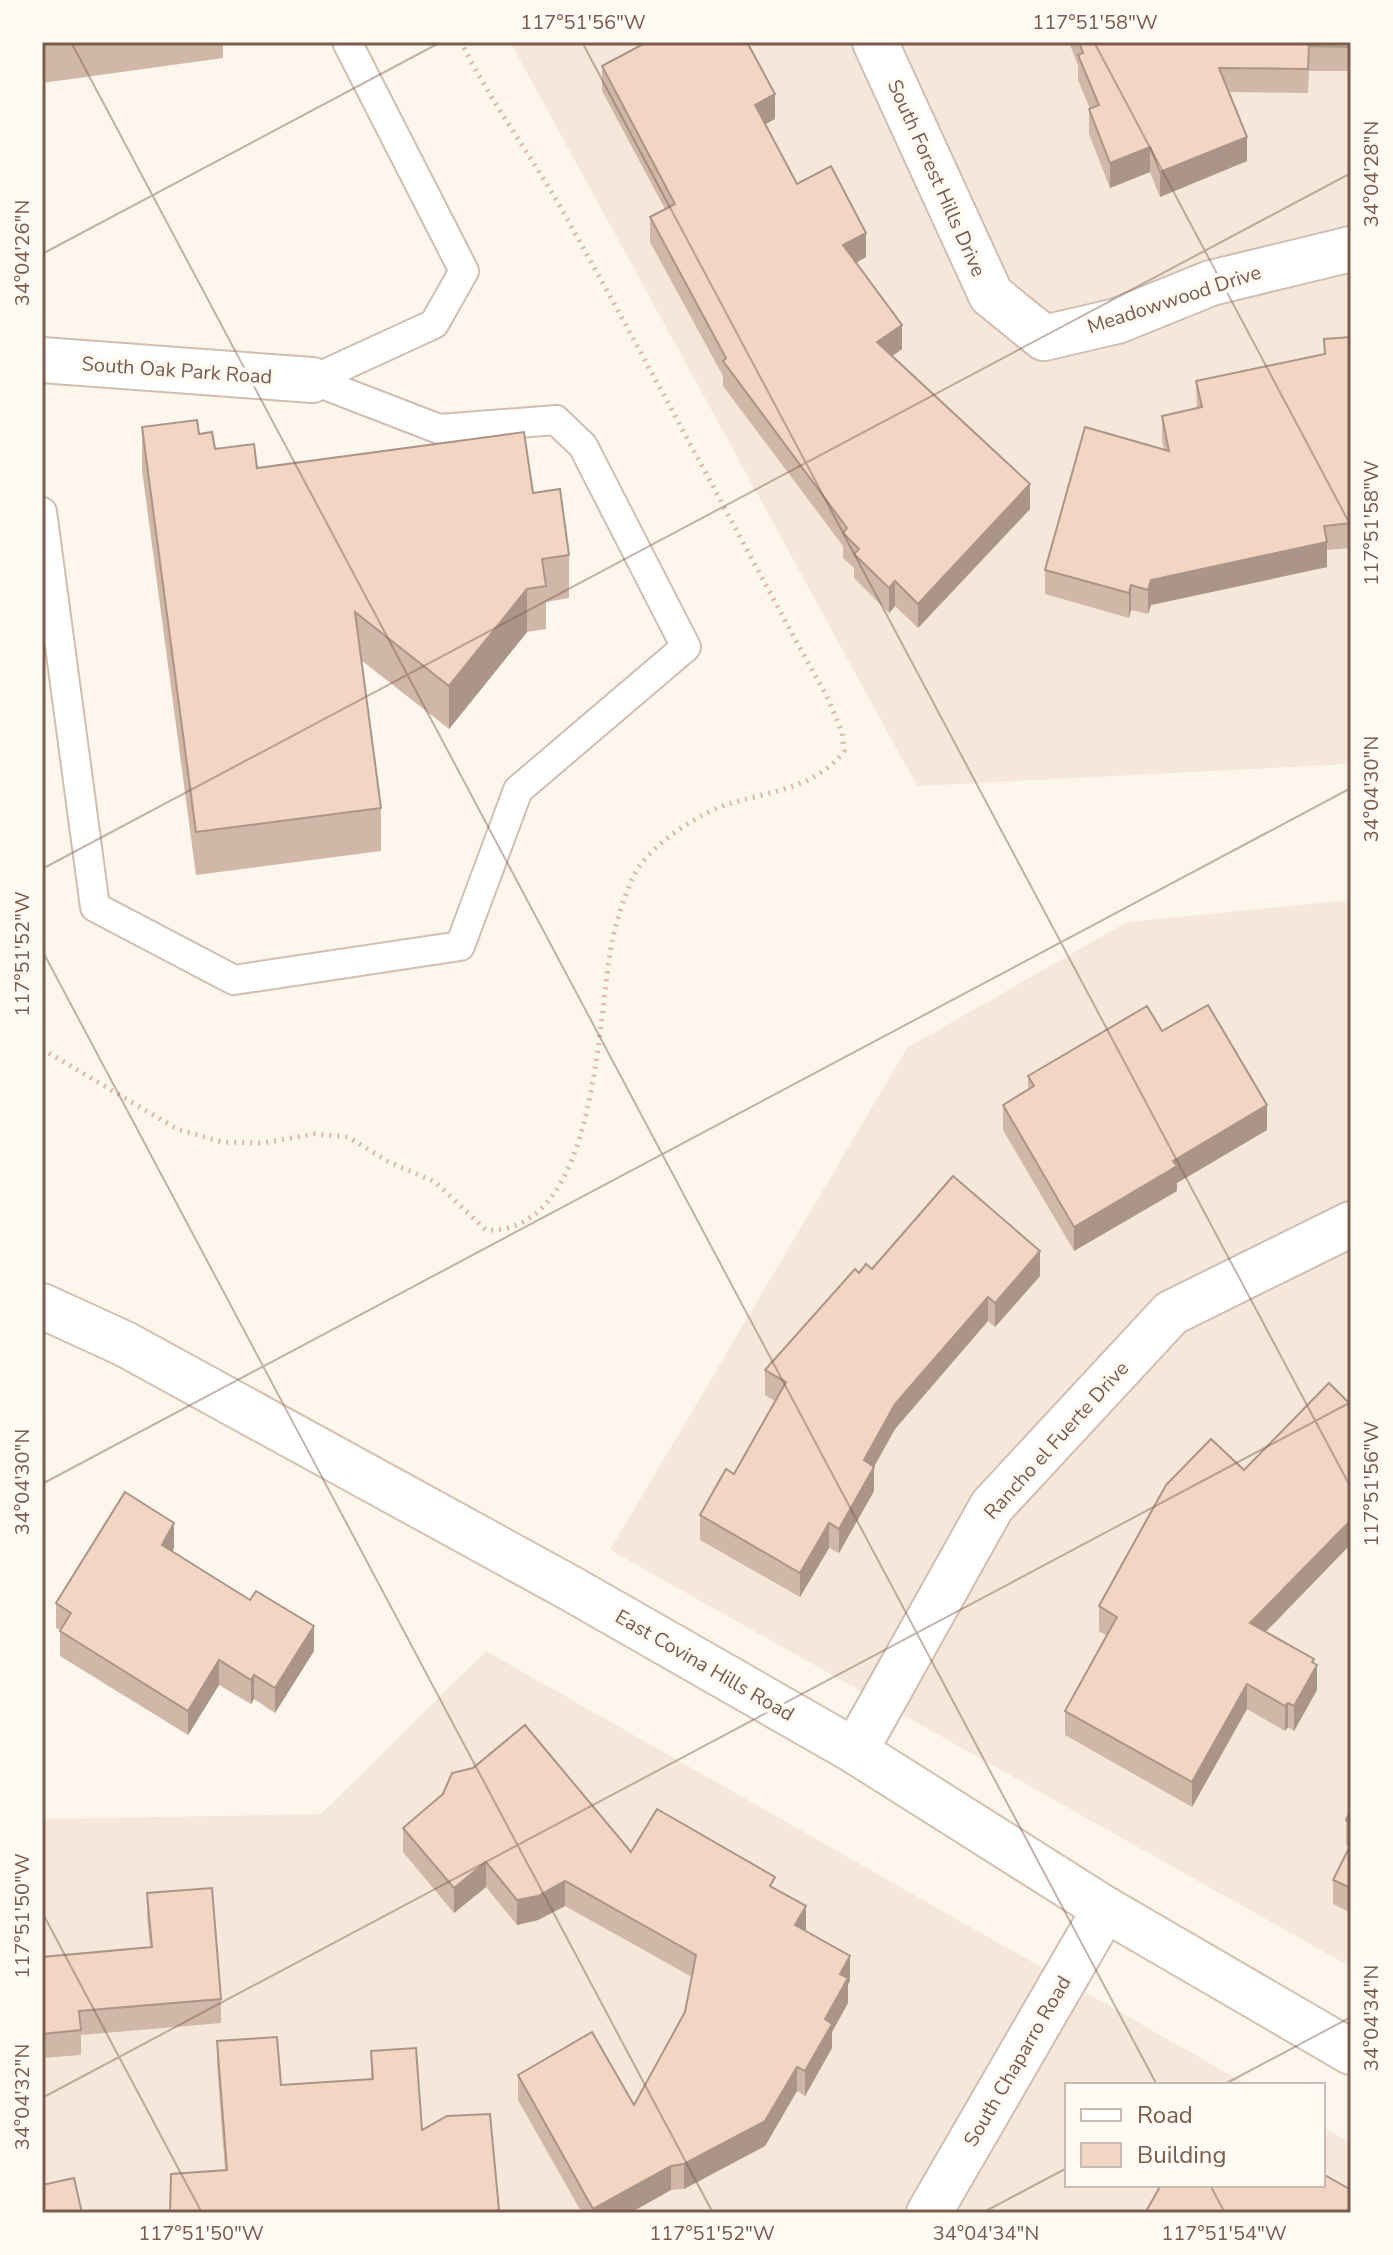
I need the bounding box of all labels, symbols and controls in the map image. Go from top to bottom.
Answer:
text: 117°51'56"W [520,9,646,36]
text: 117°51'58"W [1032,9,1158,36]
street label: South Forest Hills Drive [881,75,992,281]
text: 34°04'28"N [1358,121,1385,227]
text: 34°04'26"N [9,200,36,306]
street label: Meadowwood Drive [1084,259,1265,340]
street label: South Oak Park Road [81,350,273,391]
text: 117°51'58"W [1358,460,1385,586]
text: 34°04'30"N [1358,736,1385,842]
text: 117°51'52"W [9,891,36,1017]
street label: Rancho el Fuerte Drive [978,1355,1135,1525]
text: 117°51'56"W [1358,1421,1385,1547]
text: 34°04'30"N [9,1429,36,1535]
street label: East Covina Hills Road [610,1603,799,1728]
text: 117°51'50"W [9,1853,36,1979]
text: 34°04'34"N [1358,1965,1385,2071]
street label: South Chaparro Road [958,1971,1077,2151]
text: 34°04'32"N [9,2044,36,2150]
legend [1065,2083,1325,2187]
text: Road [1137,2099,1193,2131]
text: Building [1137,2139,1227,2171]
text: 117°51'50"W [138,2220,264,2247]
text: 117°51'52"W [649,2220,775,2247]
text: 34°04'34"N [933,2220,1039,2247]
text: 117°51'54"W [1161,2220,1287,2247]

